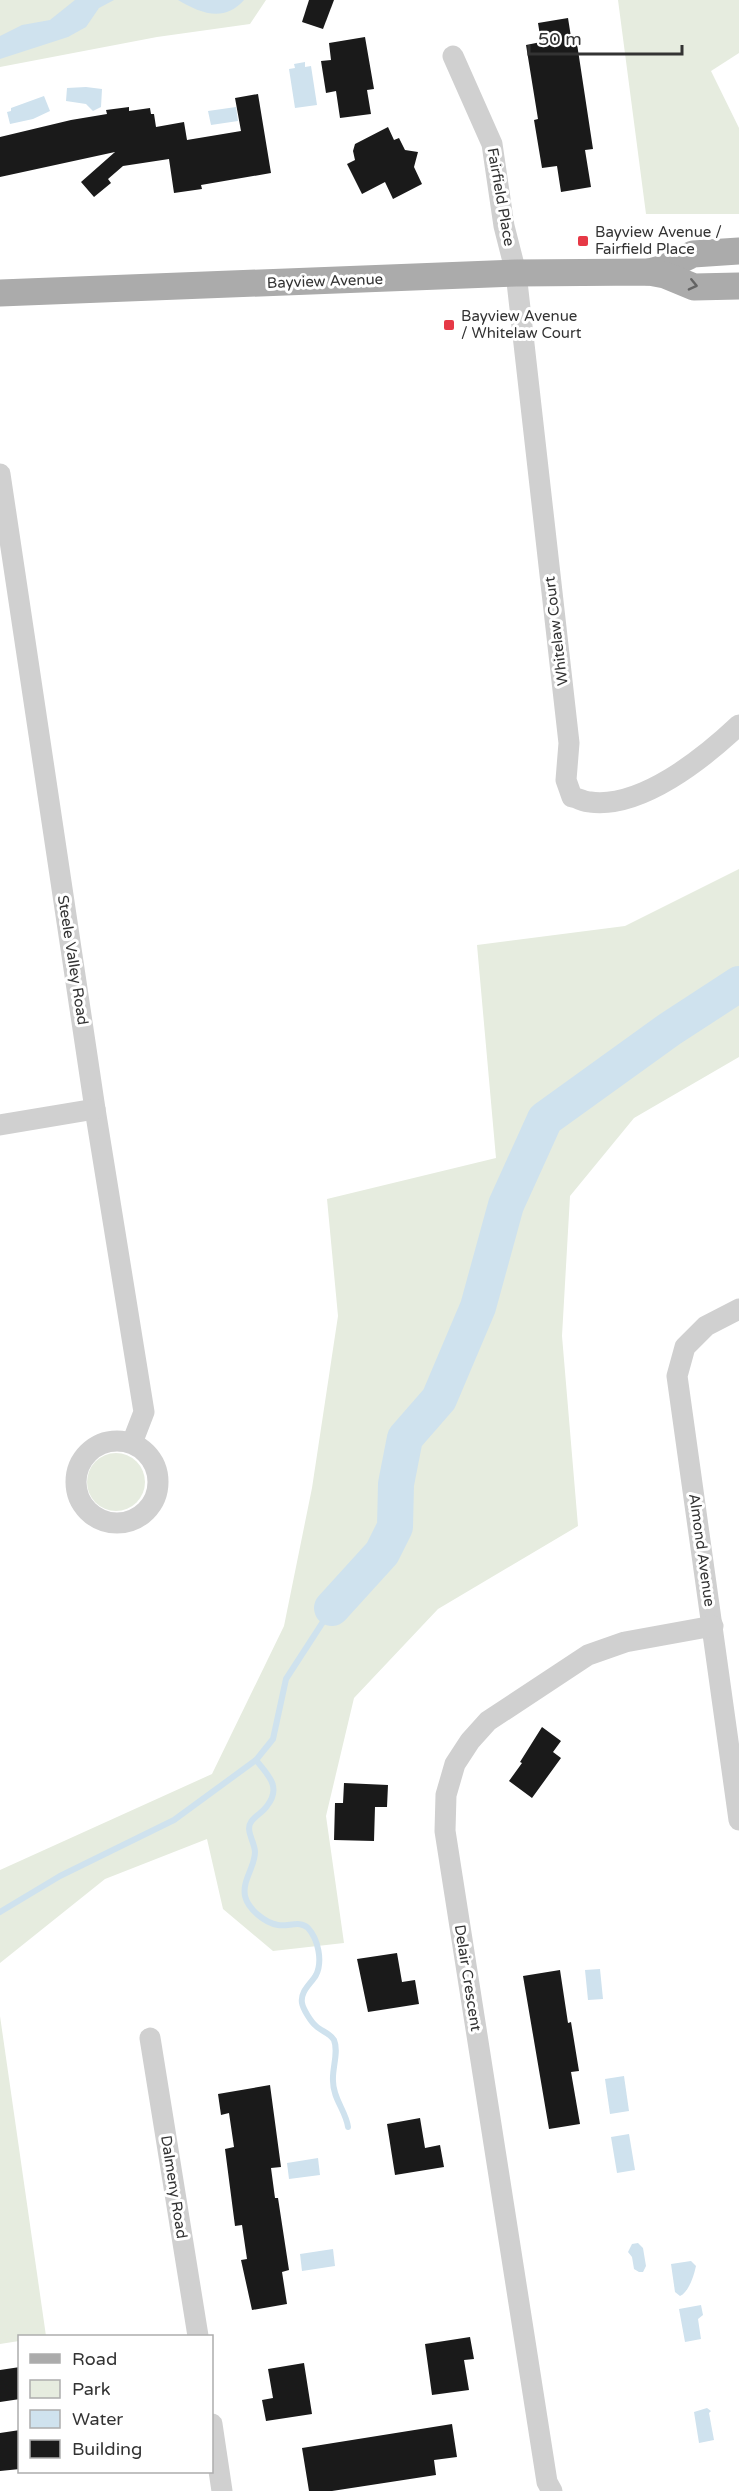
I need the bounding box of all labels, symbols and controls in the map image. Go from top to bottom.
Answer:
scale bar [529,18,682,56]
text: 50 m [538,28,582,50]
street label: Fairfield Place [483,146,519,248]
place label: Bayview Avenue / Fairfield Place [595,223,722,258]
marker: Bayview Avenue / Fairfield Place [576,234,590,248]
street label: Bayview Avenue [267,270,383,292]
one-way arrow [688,278,698,291]
place label: Bayview Avenue / Whitelaw Court [461,307,582,342]
marker: Bayview Avenue / Whitelaw Court [442,318,456,332]
street label: Whitelaw Court [540,575,572,687]
street label: Steele Valley Road [54,894,92,1026]
street label: Almond Avenue [685,1492,719,1608]
street label: Delair Crescent [451,1923,485,2033]
street label: Dalmeny Road [157,2134,191,2240]
legend [18,2335,213,2473]
text: Road [72,2348,117,2370]
text: Park [72,2378,111,2400]
text: Water [72,2408,123,2430]
text: Building [72,2438,142,2460]

